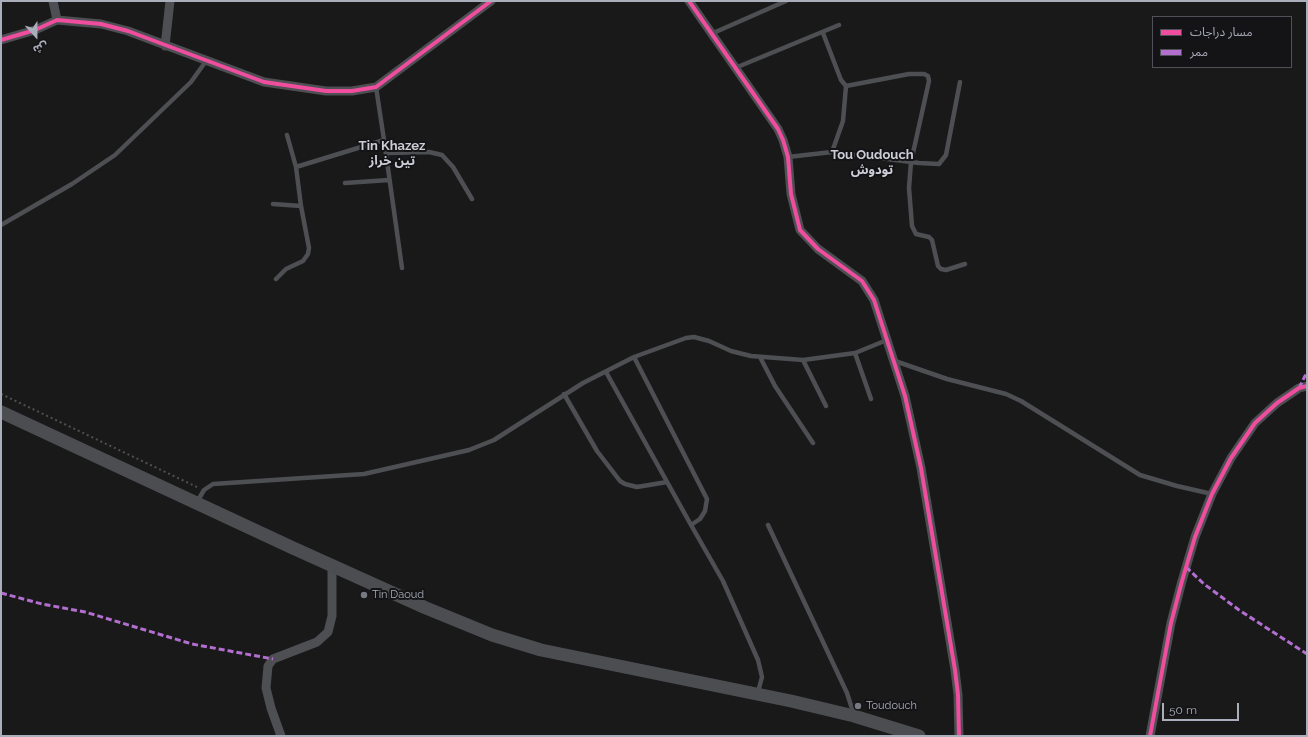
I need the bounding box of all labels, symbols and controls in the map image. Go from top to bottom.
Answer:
north arrow [16,16,56,56]
legend [1152,16,1292,68]
text: مسار دراجات [1190,25,1253,39]
text: ش [31,39,50,56]
text: ممر [1190,45,1208,59]
district label: Tin Khazez تين خراز [359,138,425,169]
district label: Tou Oudouch تودوش [830,147,914,178]
place label: Tin Daoud [372,588,424,602]
marker: Tin Daoud [359,590,369,600]
scale bar [1164,695,1241,721]
place label: Toudouch [866,699,917,713]
marker: Toudouch [853,701,863,711]
text: 50 m [1169,703,1197,717]

